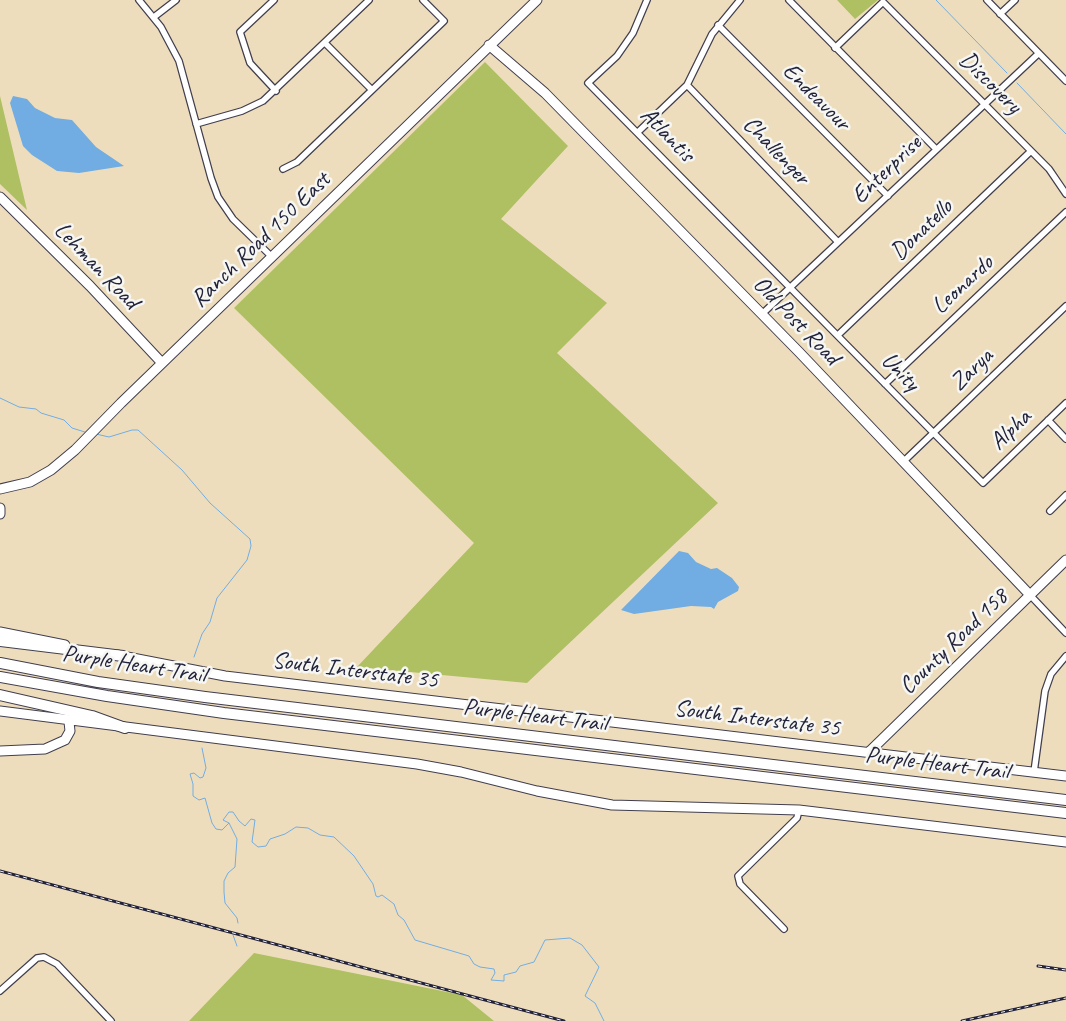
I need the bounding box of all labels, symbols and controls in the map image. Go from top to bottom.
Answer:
street label: Discovery [953,46,1027,120]
street label: Endeavour [776,57,856,137]
street label: Atlantis [634,101,700,169]
street label: Challenger [736,111,816,191]
street label: Enterprise [846,130,928,210]
street label: Ranch Road 150 East [185,166,337,314]
street label: Donatello [885,193,959,267]
street label: Lehman Road [47,216,145,316]
street label: Leonardo [926,249,1000,321]
street label: Old Post Road [747,270,845,372]
street label: Zarya [944,343,1000,397]
street label: Unity [875,347,925,397]
street label: Alpha [984,403,1038,457]
street label: County Road 158 [894,583,1014,701]
street label: Purple Heart Trail [60,639,208,691]
street label: South Interstate 35 [270,647,440,695]
street label: Purple Heart Trail [461,693,609,739]
street label: South Interstate 35 [672,695,842,743]
street label: Purple Heart Trail [863,741,1011,787]

